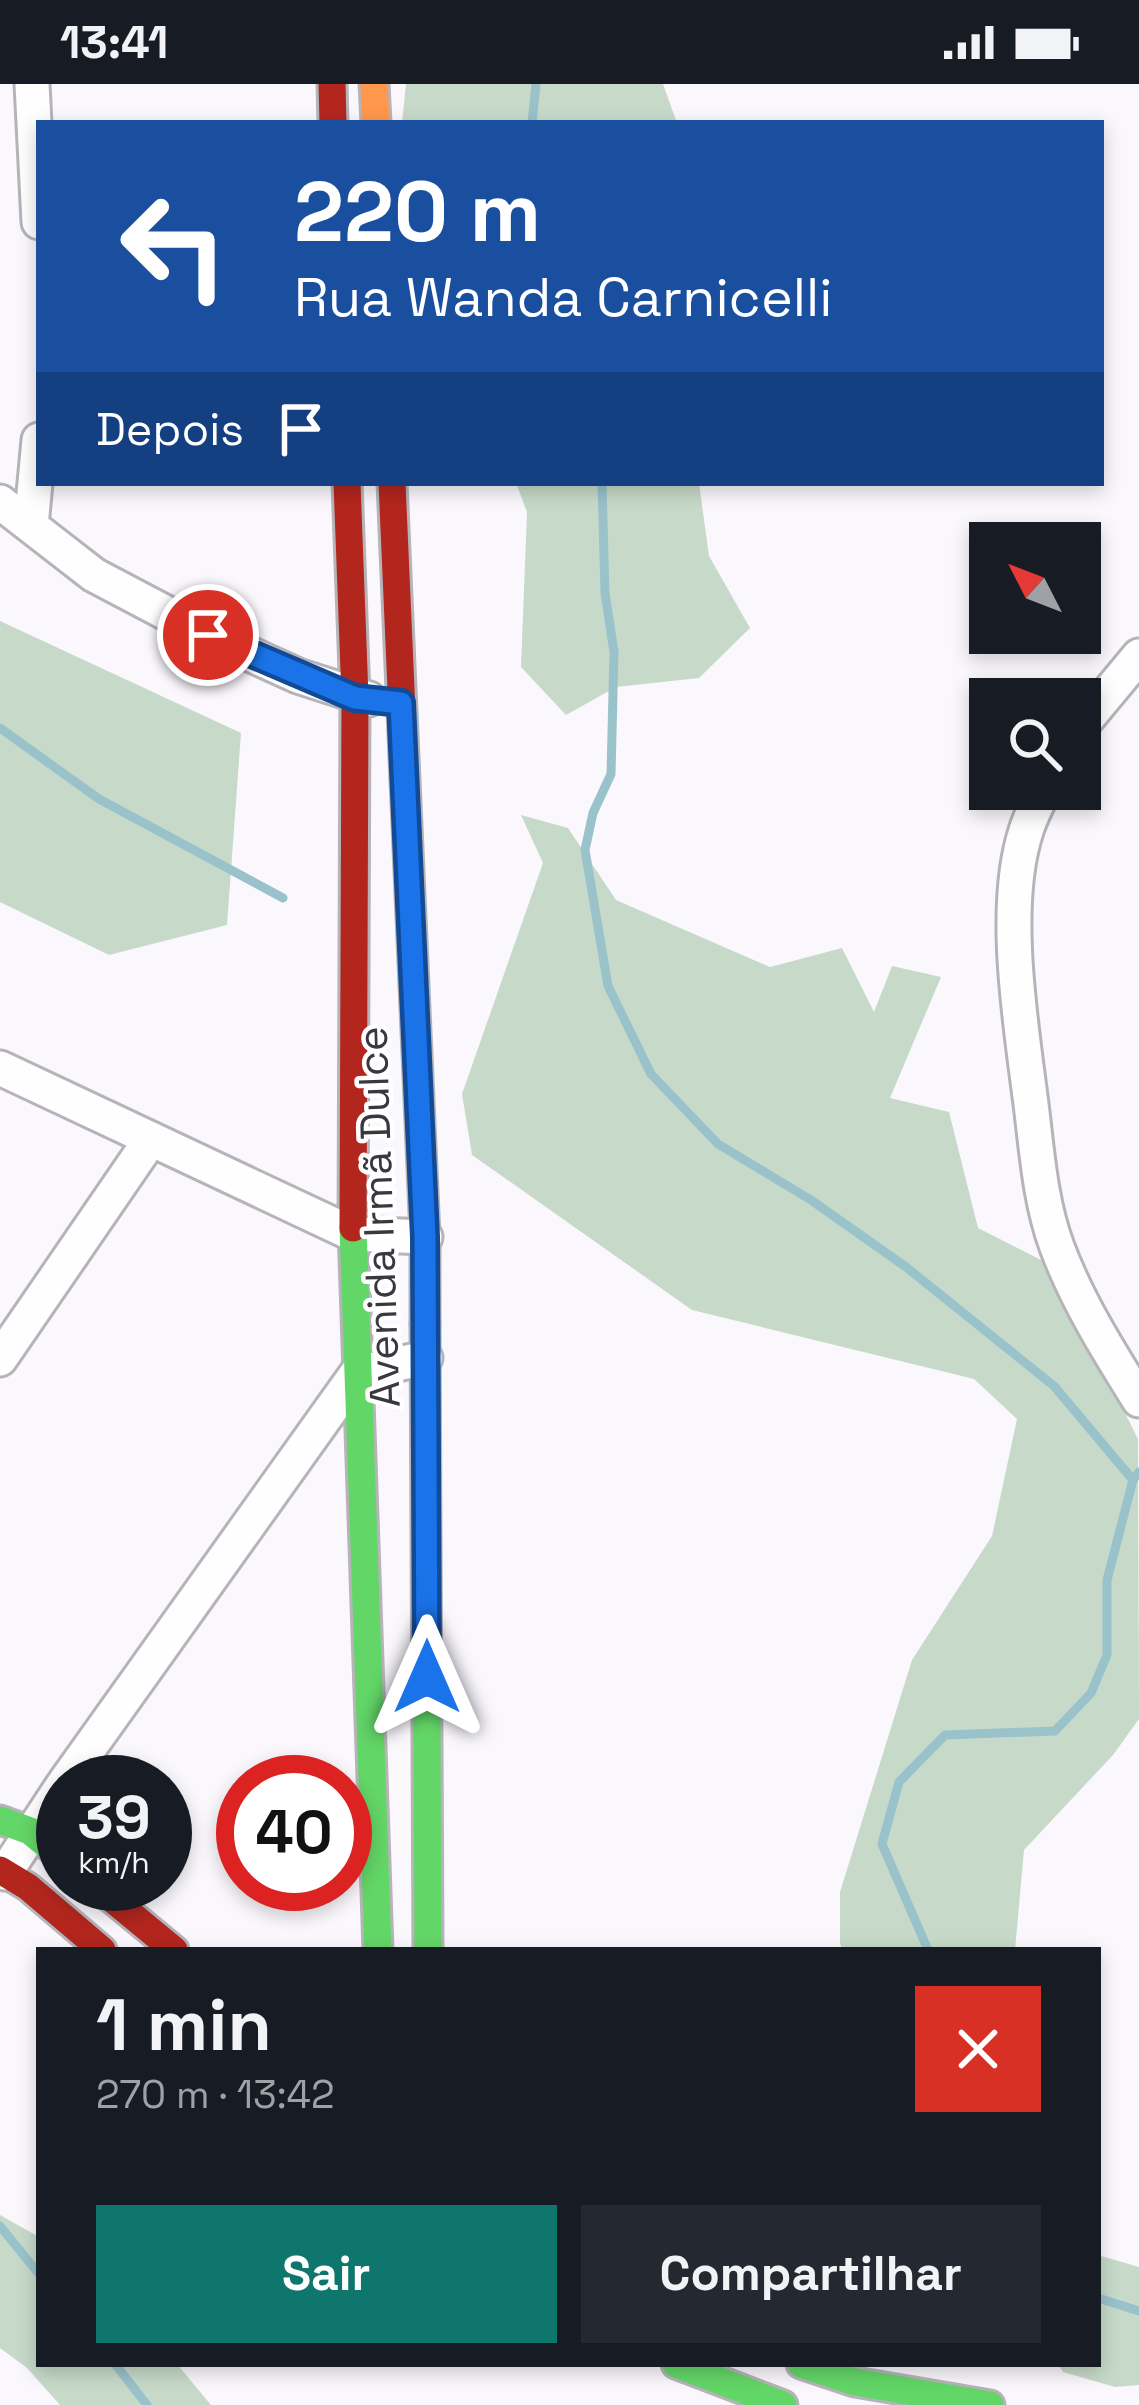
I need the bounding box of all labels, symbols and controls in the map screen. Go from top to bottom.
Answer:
text: 13:41 [60,14,168,71]
text: 220 m [294,158,541,266]
icon: left [96,168,252,324]
text: Rua Wanda Carnicelli [294,263,833,332]
icon: arrive [268,396,334,462]
text: Depois [96,401,244,458]
north arrow [969,522,1101,654]
map controls [969,522,1101,810]
pin [157,584,259,686]
icon: arrive [175,602,241,668]
button: search [969,678,1101,810]
street label: Avenida Irmã Dulce [345,1025,412,1408]
position arrow [364,1614,490,1740]
speed limit sign: 40 [216,1755,372,1911]
text: 39 [77,1779,151,1856]
text: km/h [78,1843,150,1882]
text: 1 min [96,1979,272,2071]
button: close [915,1986,1041,2112]
text: 270 m · 13:42 [96,2070,334,2119]
button: Sair [96,2205,557,2343]
button: Compartilhar [581,2205,1041,2343]

